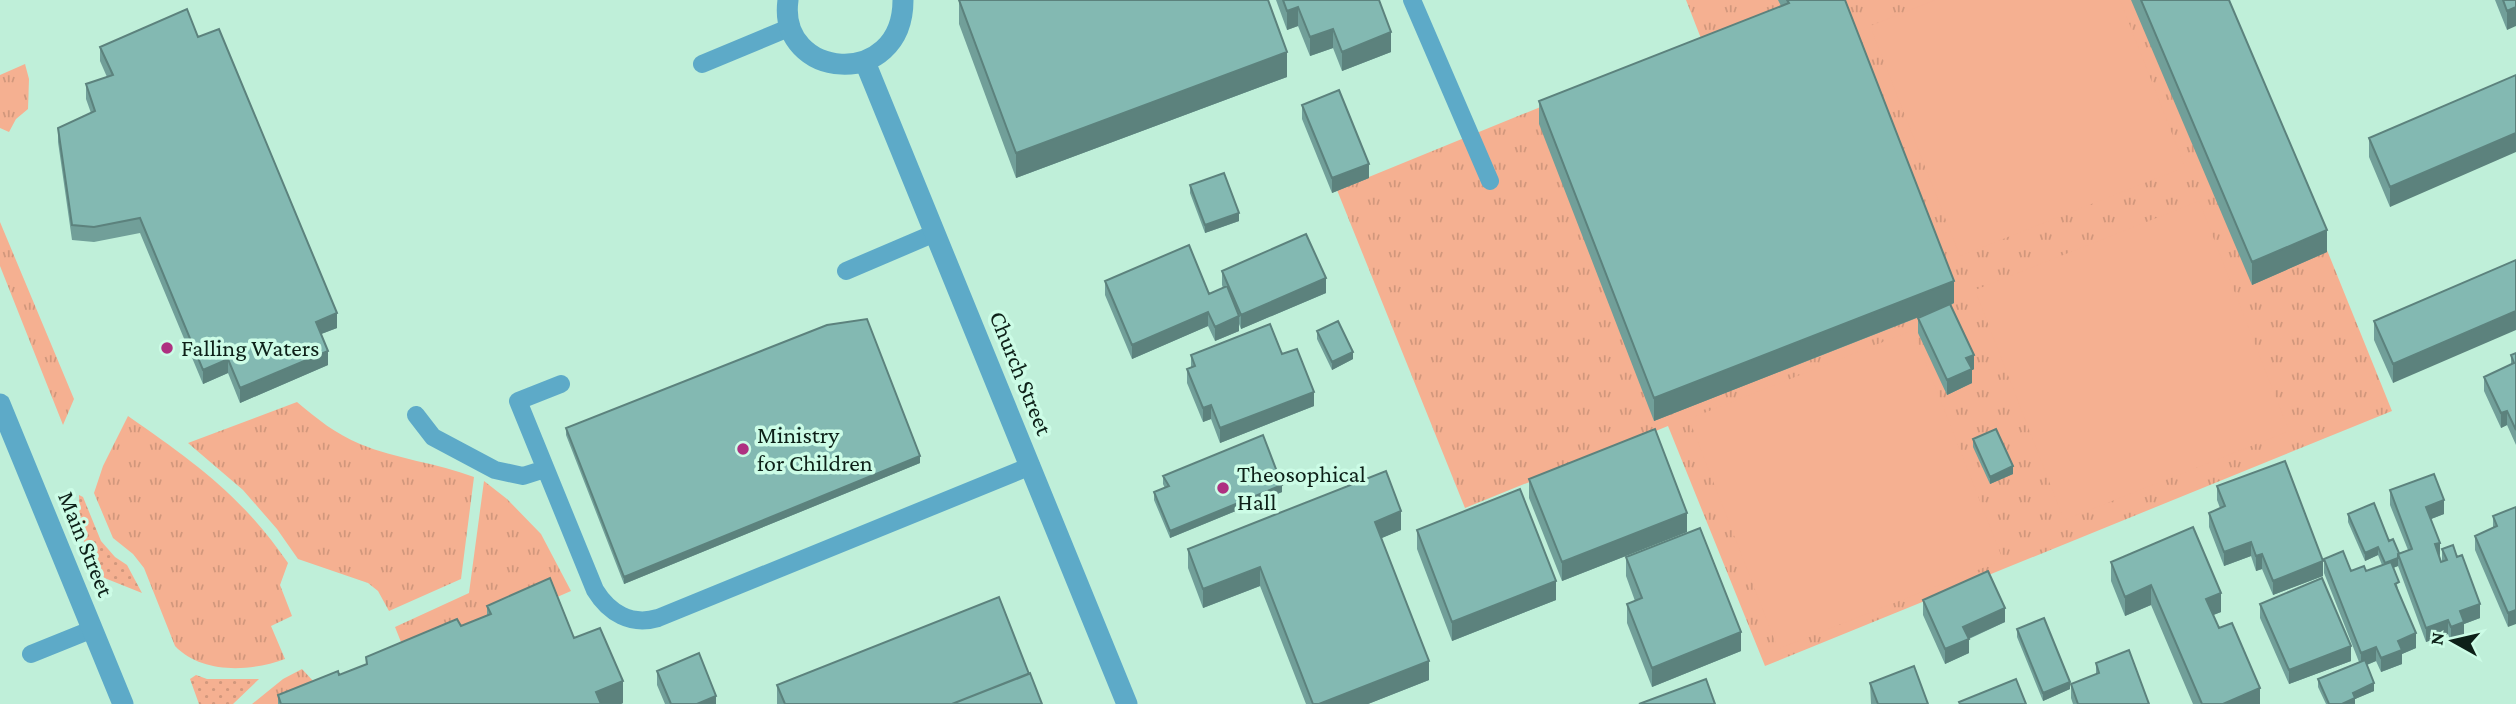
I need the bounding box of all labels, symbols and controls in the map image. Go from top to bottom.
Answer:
street label: Church Street [984,307,1059,440]
place label: Falling Waters [181,334,319,361]
marker: Falling Waters [159,340,175,356]
place label: Ministry for Children [757,421,873,476]
marker: Ministry for Children [735,441,751,457]
place label: Theosophical Hall [1237,460,1366,515]
marker: Theosophical Hall [1215,480,1231,496]
street label: Main Street [53,487,120,601]
north arrow [2418,606,2488,676]
text: N [2425,631,2448,647]

